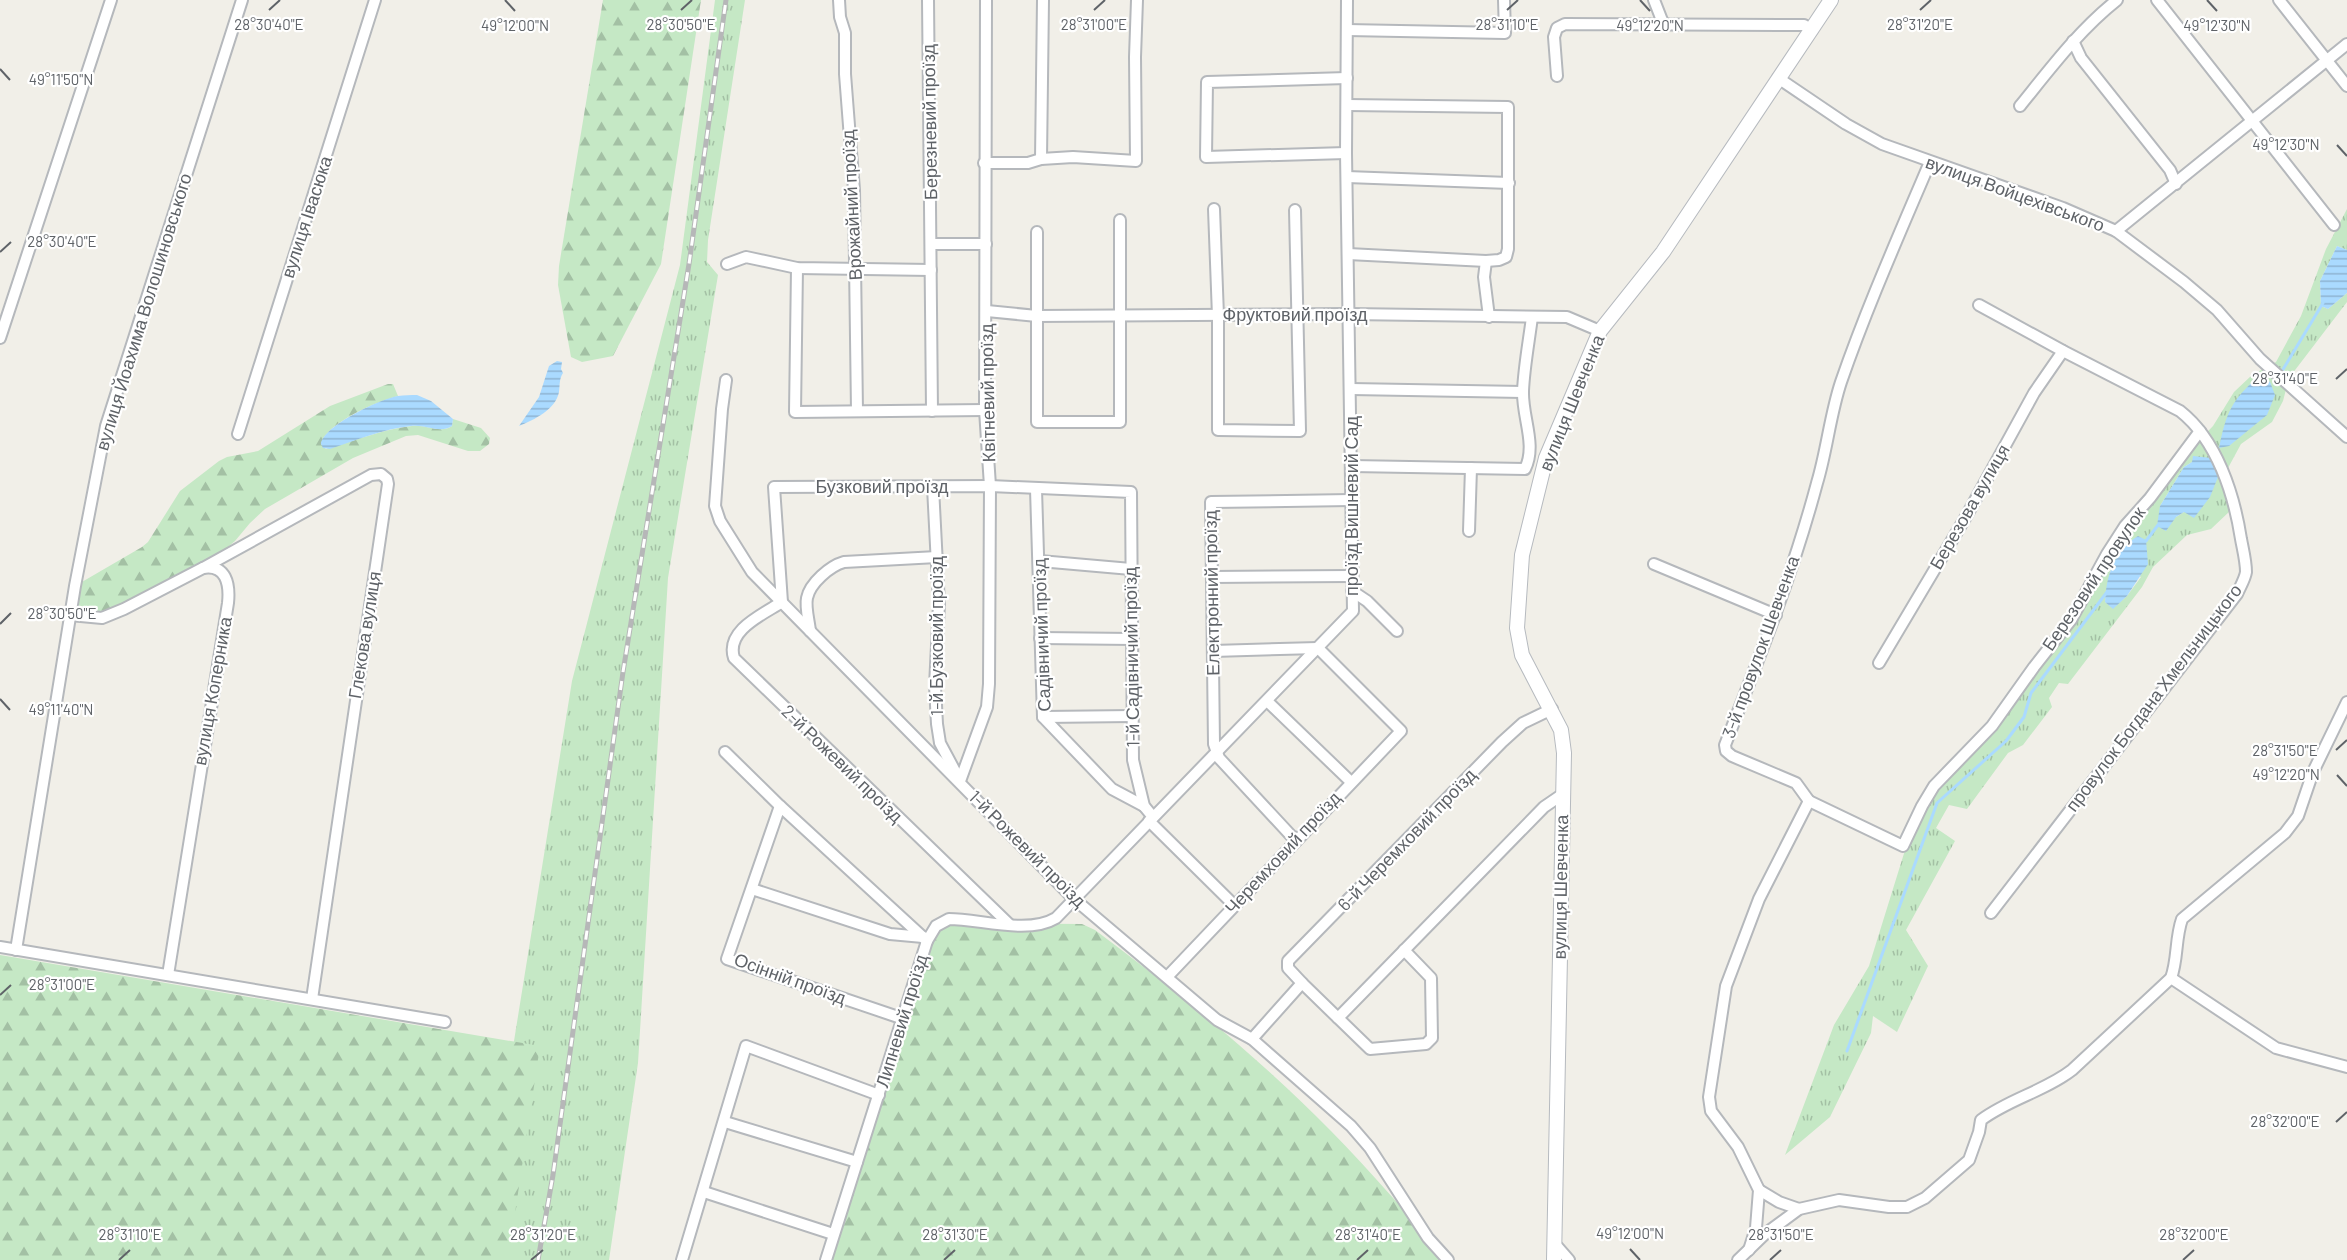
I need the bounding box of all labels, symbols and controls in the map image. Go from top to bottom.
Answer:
text: 28°30'40"E [234,15,304,33]
text: 28°30'50"E [647,15,715,33]
text: 28°31'00"E [1061,15,1127,33]
text: 28°31'10"E [1475,15,1539,33]
text: 28°31'20"E [1887,15,1953,33]
text: 49°12'00"N [481,16,549,34]
text: 49°12'20"N [1616,16,1684,34]
text: 49°12'30"N [2183,16,2251,34]
street label: Березневий проїзд [917,43,941,200]
text: 49°11'50"N [29,70,93,88]
street label: Врожайний проїзд [836,129,866,281]
text: 49°12'30"N [2252,135,2320,153]
street label: вулиця Войцехівського [1923,150,2108,236]
street label: вулиця Івасюка [276,152,336,281]
street label: вулиця Йоахима Волошиновського [90,170,196,453]
text: 28°30'40"E [27,232,97,250]
street label: Фруктовий проїзд [1222,303,1368,325]
street label: Квітневий проїзд [975,323,999,463]
street label: вулиця Шевченка [1534,330,1609,474]
text: 28°31'40"E [2252,369,2318,387]
street label: проїзд Вишневий Сад [1340,415,1362,596]
street label: Березова вулиця [1924,440,2014,573]
street label: Бузковий проїзд [815,475,949,497]
street label: Березовий провулок [2037,502,2150,655]
street label: Електронний проїзд [1199,510,1223,676]
street label: 3-й провулок Шевченка [1717,551,1804,741]
street label: 1-й Бузковий проїзд [925,555,947,716]
street label: Садівничий проїзд [1027,557,1055,712]
street label: 1-й Садівничий проїзд [1118,566,1144,747]
street label: Глекова вулиця [343,570,385,700]
street label: провулок Богдана Хмельницького [2060,579,2246,815]
text: 28°30'50"E [28,604,96,622]
street label: вулиця Коперника [188,614,236,767]
text: 49°11'40"N [28,700,94,718]
street label: 2-й Рожевий проїзд [778,700,908,827]
text: 28°31'50"E [2252,741,2318,759]
street label: 6-й Черемховий проїзд [1333,763,1480,915]
text: 49°12'20"N [2252,765,2320,783]
street label: 1-й Рожевий проїзд [965,785,1091,912]
street label: Черемховий проїзд [1220,786,1345,918]
street label: вулиця Шевченка [1548,813,1572,960]
street label: Осінній проїзд [731,948,850,1009]
street label: Липневий проїзд [870,951,932,1090]
text: 28°31'00"E [29,975,95,993]
text: 28°32'00"E [2250,1112,2320,1130]
text: 49°12'00"N [1596,1224,1664,1242]
text: 28°31'10"E [98,1225,162,1243]
text: 28°31'20"E [510,1225,576,1243]
text: 28°31'30"E [922,1225,988,1243]
text: 28°31'40"E [1335,1225,1401,1243]
text: 28°31'50"E [1748,1225,1814,1243]
text: 28°32'00"E [2159,1225,2229,1243]

